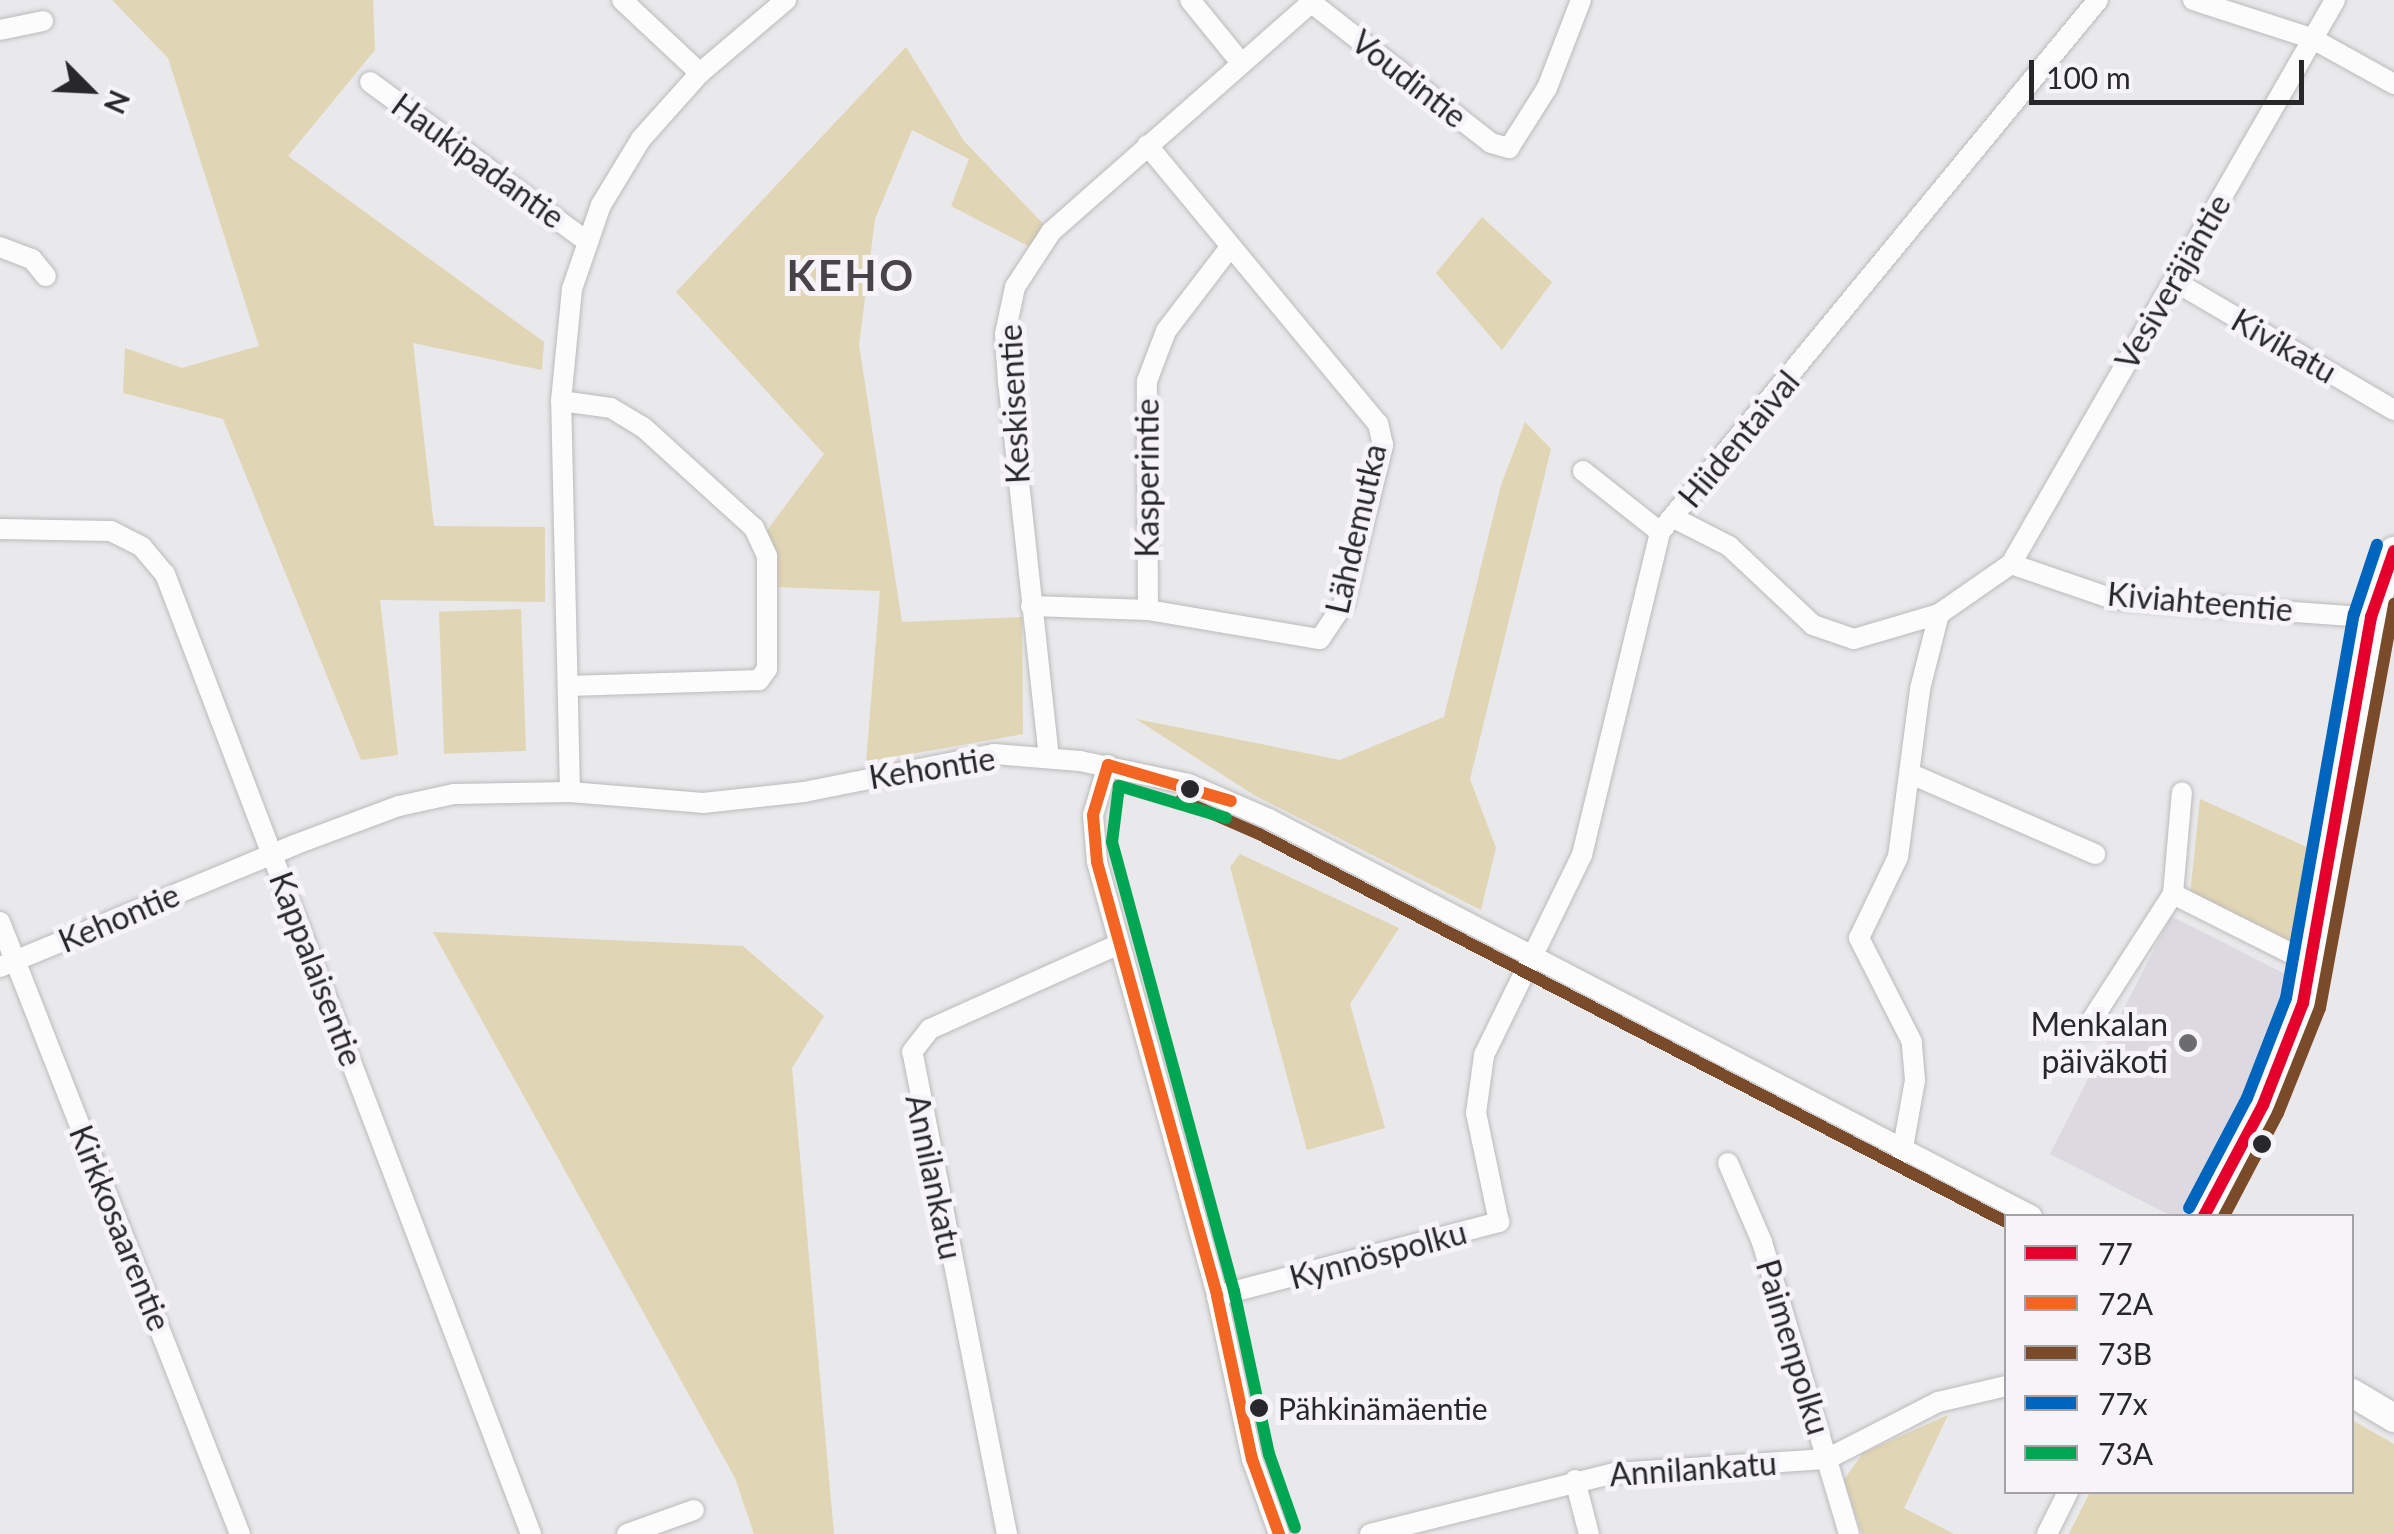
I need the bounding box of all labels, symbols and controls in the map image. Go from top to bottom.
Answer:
street label: Voudintie [1344,22,1474,136]
north arrow [40,40,140,140]
scale bar [2034,40,2309,102]
text: 100 m [2046,59,2131,95]
text: N [97,85,137,119]
street label: Haukipadantie [384,86,572,236]
street label: Vesiveräjäntie [2107,188,2239,376]
district label: KEHO [786,250,916,300]
street label: Kivikatu [2225,301,2343,391]
street label: Keskisentie [991,323,1037,485]
street label: Hiidentaival [1671,363,1807,515]
street label: Kasperintie [1128,398,1166,558]
street label: Lähdemutka [1318,440,1394,618]
street label: Kiviahteentie [2106,575,2294,629]
street label: Kehontie [866,739,998,797]
unlabelled marker [1180,779,1200,799]
street label: Kappalaisentie [261,866,371,1072]
street label: Kehontie [53,875,185,961]
place label: Menkalan päiväkoti [2031,1006,2168,1081]
marker: Menkalan päiväkoti [2177,1032,2199,1054]
street label: Annilankatu [898,1091,970,1263]
street label: Kirkkosaarentie [61,1120,179,1336]
unlabelled marker [2252,1134,2272,1154]
street label: Kynnöspolku [1285,1213,1471,1297]
legend [2004,1214,2354,1494]
text: 77 [2098,1235,2133,1271]
street label: Paimenpolku [1748,1255,1838,1439]
text: 72A [2098,1285,2153,1321]
text: 73B [2098,1335,2152,1371]
text: 77x [2098,1385,2148,1421]
place label: Pähkinämäentie [1278,1390,1488,1426]
marker: Pähkinämäentie [1249,1398,1269,1418]
text: 73A [2098,1435,2153,1471]
street label: Annilankatu [1608,1444,1778,1494]

